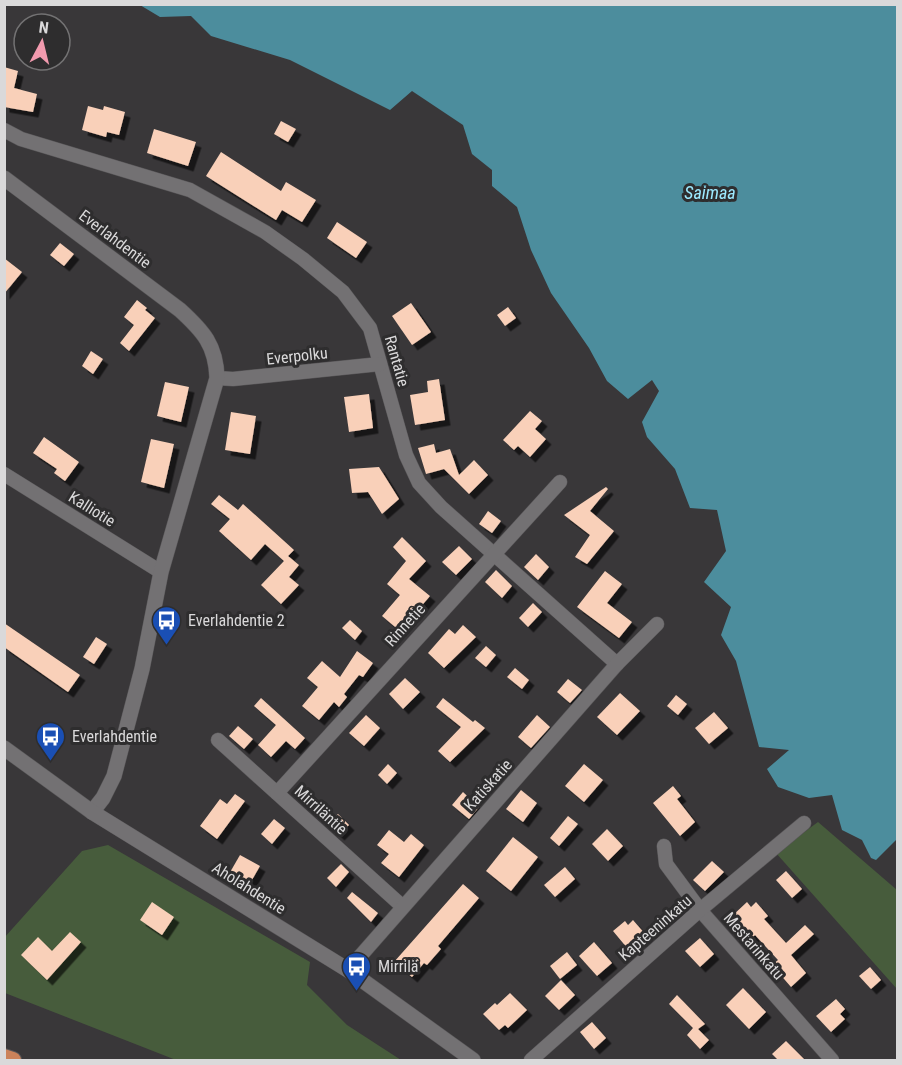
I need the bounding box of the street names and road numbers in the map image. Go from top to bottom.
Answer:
street label: Everlahdentie [75,206,155,272]
street label: Rantatie [381,333,413,389]
street label: Everpolku [265,343,329,369]
street label: Kalliotie [65,487,119,531]
street label: Rinnetie [381,600,429,650]
street label: Katiskatie [460,755,516,815]
street label: Mirriläntie [291,781,351,839]
street label: Aholahdentie [209,858,289,918]
street label: Kapteeninkatu [615,891,695,965]
street label: Mestarinkatu [720,908,788,984]

